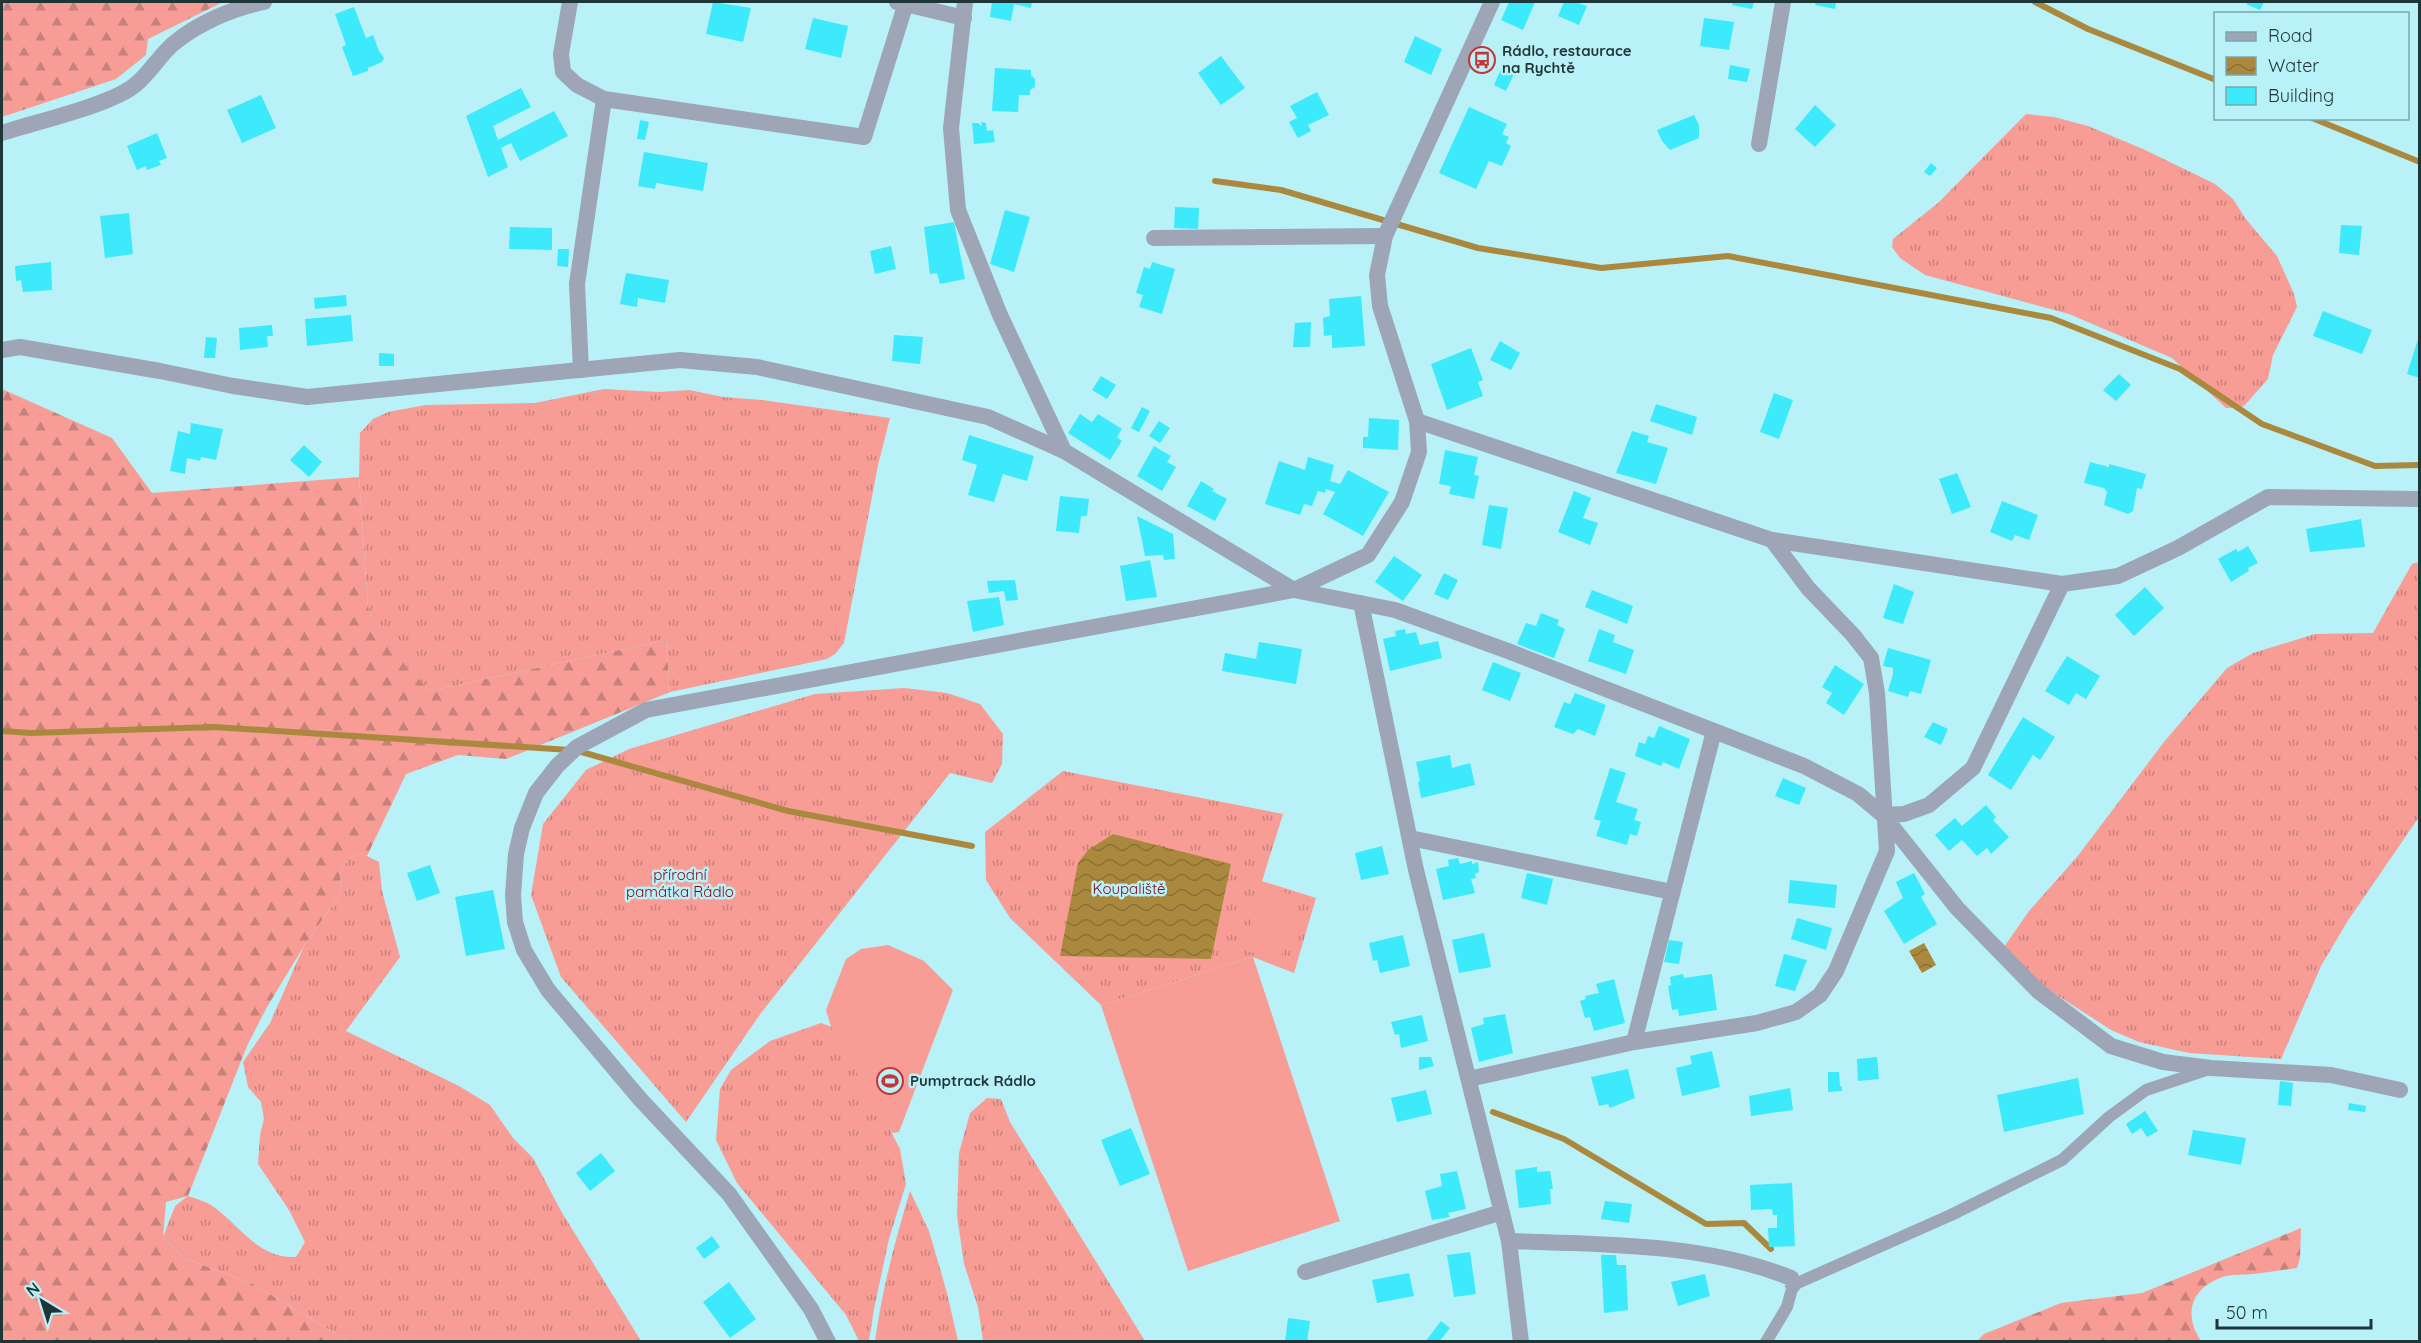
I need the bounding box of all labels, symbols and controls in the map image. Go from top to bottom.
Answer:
legend [2214,12,2409,120]
text: Road [2268,24,2313,47]
place label: Rádlo, restaurace na Rychtě [1502,41,1632,77]
bus stop icon: Rádlo, restaurace na Rychtě [1467,45,1497,75]
text: Water [2268,54,2319,77]
text: Building [2268,84,2334,107]
park label: přírodní památka Rádlo [626,865,734,901]
park label: Koupaliště [1093,879,1165,898]
sports icon: Pumptrack Rádlo [875,1066,905,1096]
place label: Pumptrack Rádlo [910,1071,1036,1090]
north arrow [12,1271,72,1331]
text: N [22,1278,44,1301]
scale bar [2217,1292,2372,1330]
text: 50 m [2226,1301,2268,1324]

